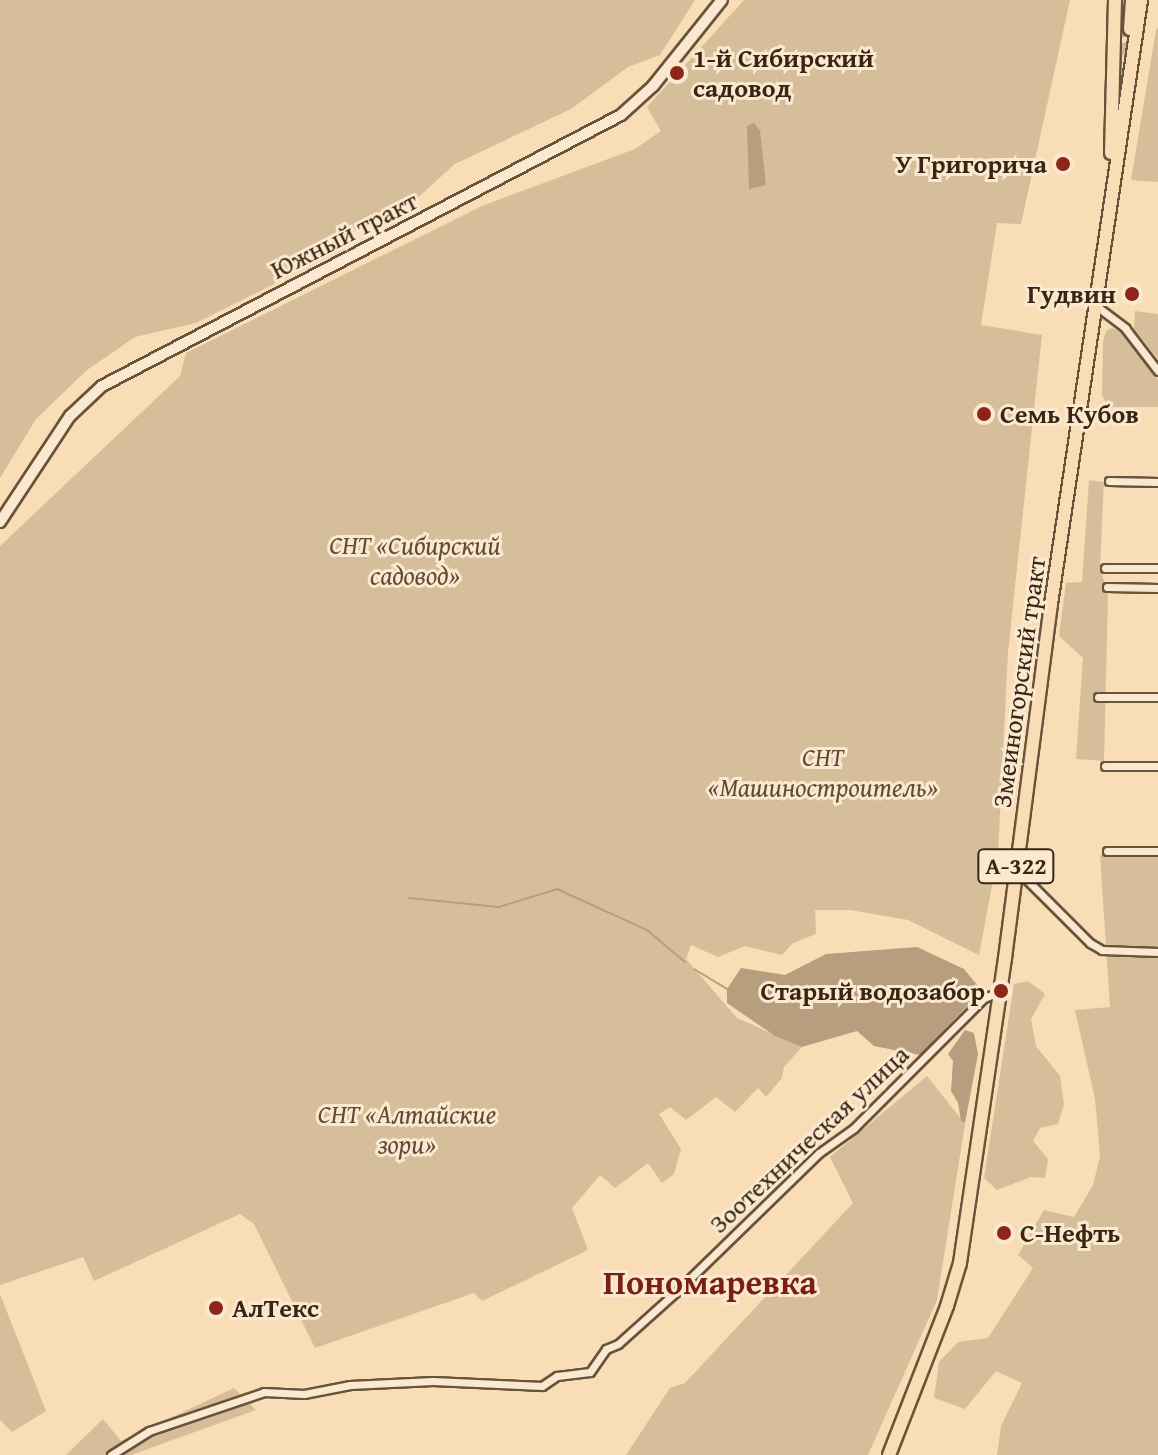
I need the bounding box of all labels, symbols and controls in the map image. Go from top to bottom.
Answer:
place label: 1-й Сибирский садовод [693,42,874,104]
marker: 1-й Сибирский садовод [668,64,686,82]
place label: У Григорича [895,148,1047,180]
marker: У Григорича [1054,155,1072,173]
street label: Южный тракт [265,185,423,285]
place label: Гудвин [1027,278,1116,310]
marker: Гудвин [1123,285,1141,303]
place label: Семь Кубов [1000,398,1139,430]
marker: Семь Кубов [975,405,993,423]
park label: СНТ «Сибирский садовод» [329,529,501,590]
street label: Змеиногорский тракт [986,554,1052,810]
park label: СНТ «Машиностроитель» [708,741,938,802]
road number: А-322 [976,846,1056,886]
place label: Старый водозабор [760,975,985,1007]
marker: Старый водозабор [992,982,1010,1000]
street label: Зоотехническая улица [703,1039,915,1239]
park label: СНТ «Алтайские зори» [318,1098,496,1160]
place label: С-Нефть [1020,1217,1120,1249]
marker: С-Нефть [995,1224,1013,1242]
district label: Пономаревка [603,1262,817,1302]
place label: АлТекс [232,1292,319,1324]
marker: АлТекс [207,1299,225,1317]

